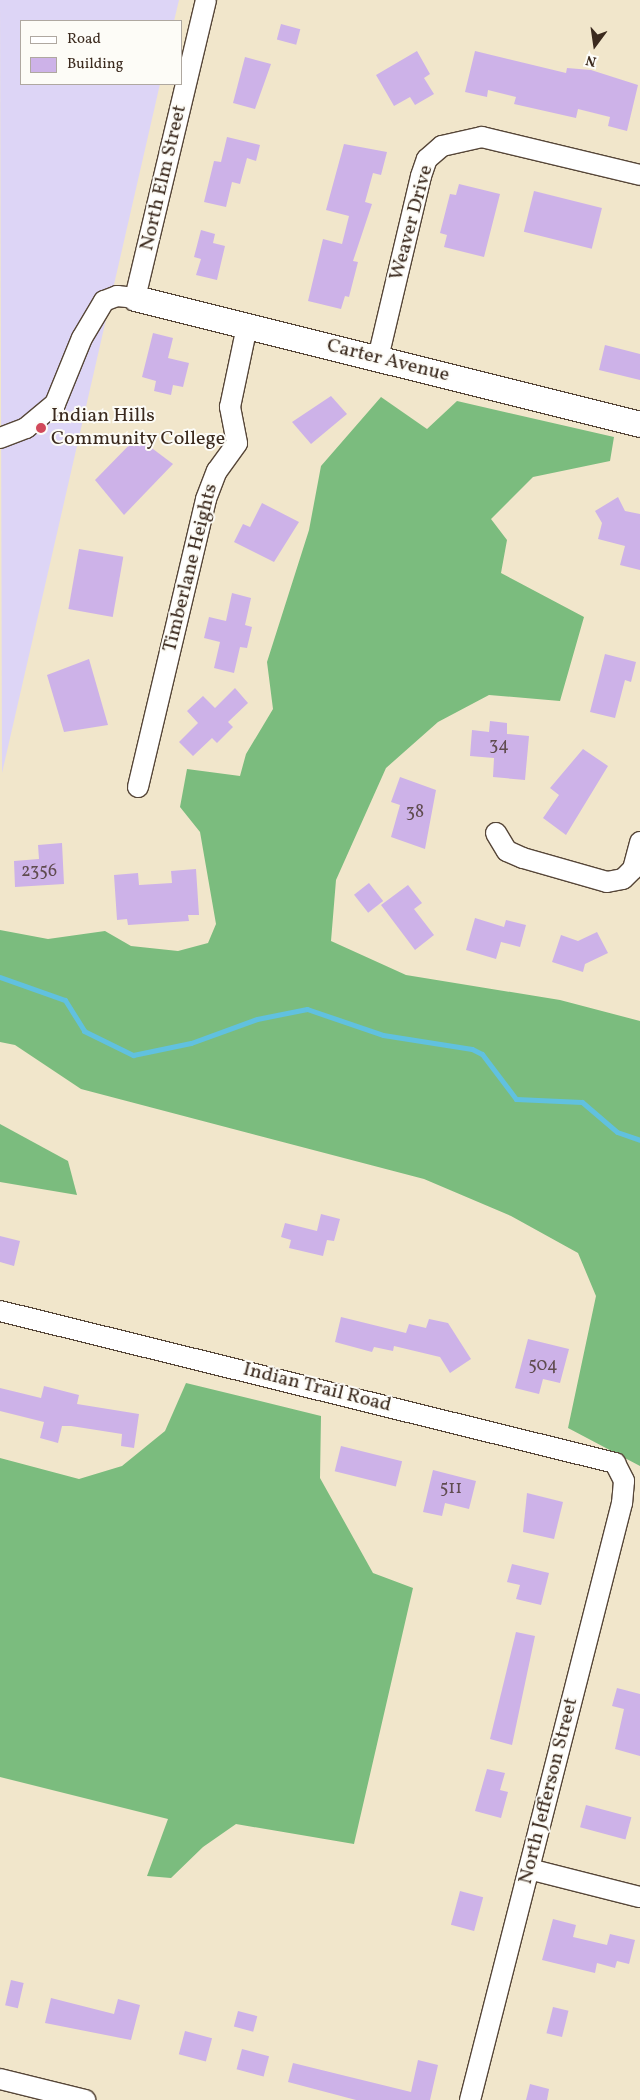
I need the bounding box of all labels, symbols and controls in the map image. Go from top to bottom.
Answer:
legend [20,20,182,85]
north arrow [570,20,620,70]
text: Road [67,29,101,50]
text: N [584,50,598,70]
text: Building [67,54,123,75]
street label: North Elm Street [136,103,192,253]
street label: Weaver Drive [385,163,439,283]
street label: Carter Avenue [324,334,452,388]
place label: Indian Hills Community College [51,404,226,451]
marker: Indian Hills Community College [35,422,47,434]
street label: Timberlane Heights [158,481,224,655]
house number: 34 [489,735,509,757]
house number: 38 [406,802,424,824]
house number: 2356 [21,861,57,883]
house number: 504 [528,1355,558,1377]
street label: Indian Trail Road [240,1358,394,1418]
house number: 511 [440,1478,462,1500]
street label: North Jefferson Street [514,1695,584,1887]

